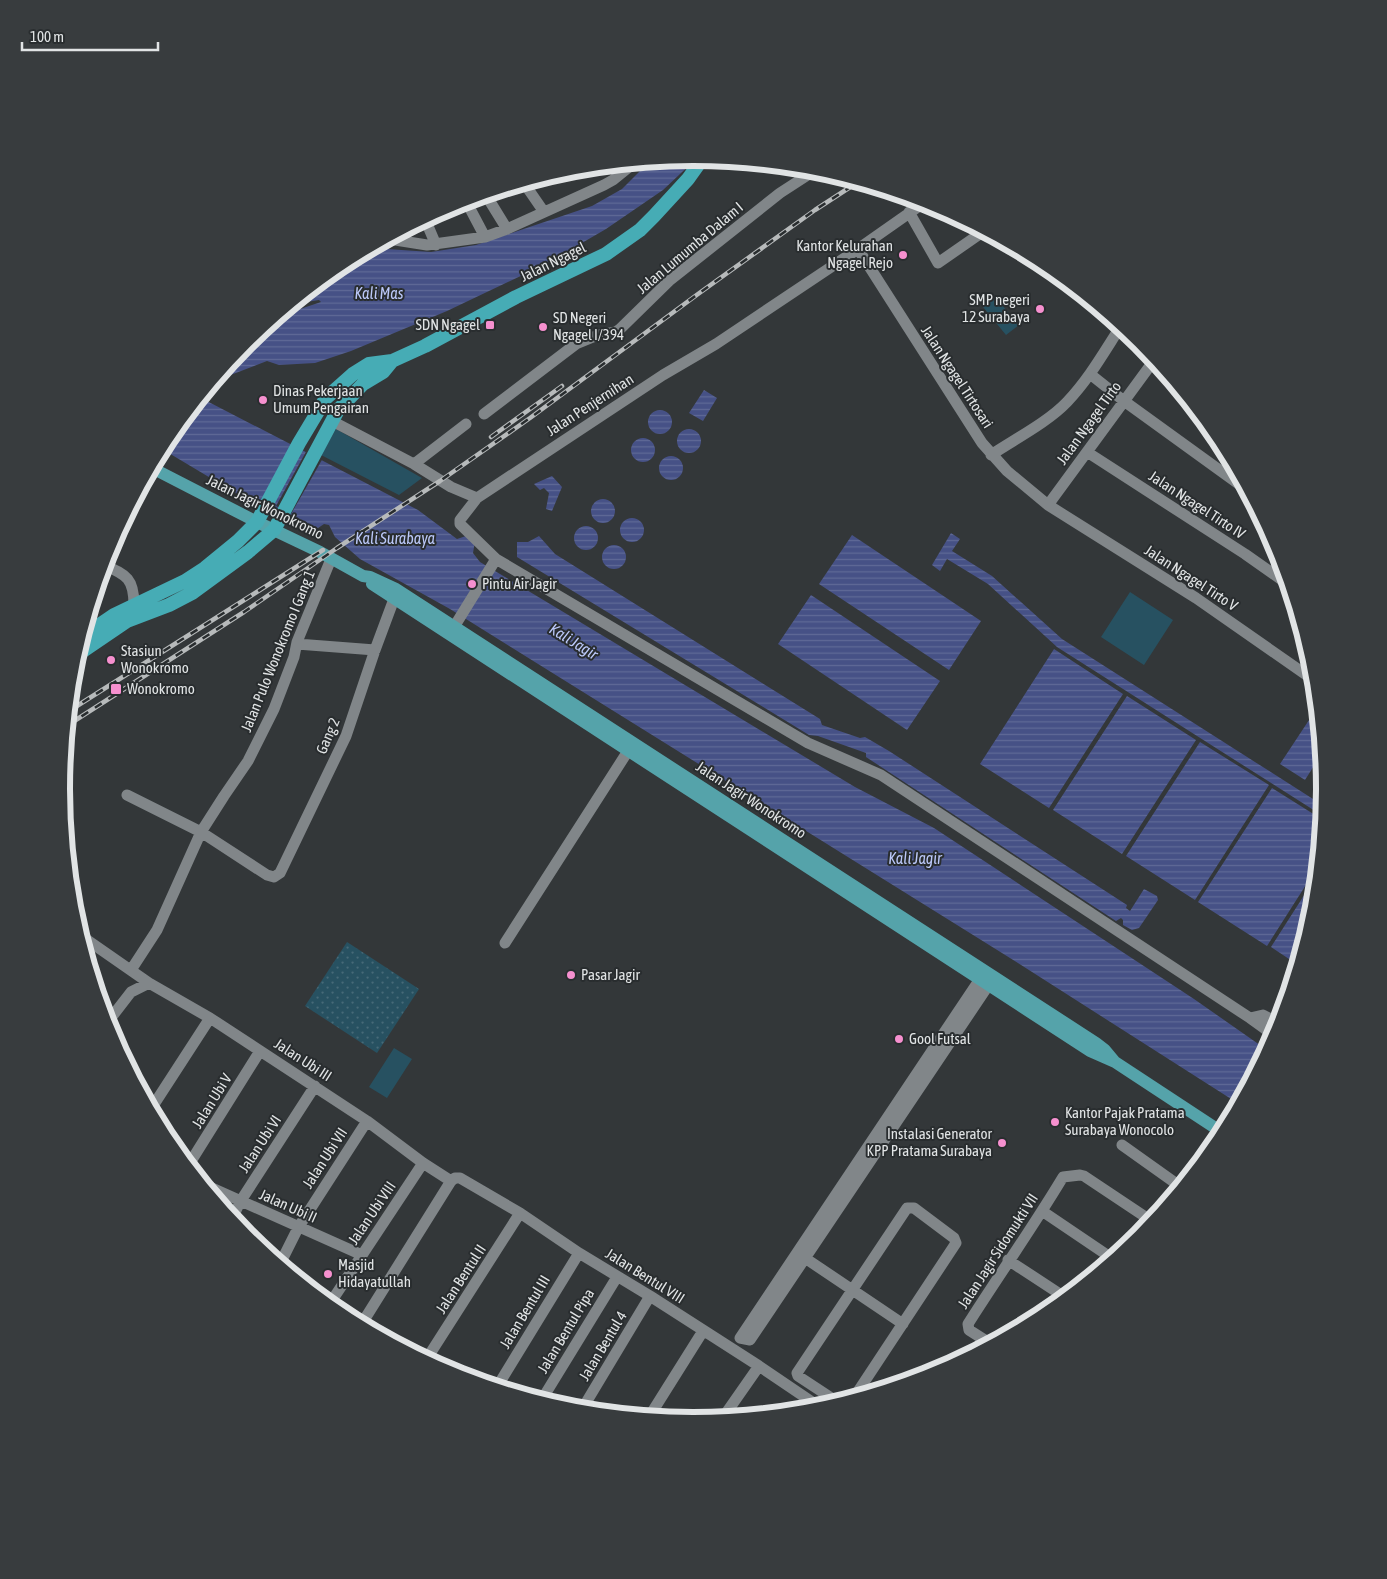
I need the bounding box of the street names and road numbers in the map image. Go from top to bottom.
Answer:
street label: Jalan Lumumba Dalam I [633,198,746,297]
street label: Jalan Ngagel [517,238,588,285]
street label: Jalan Ngagel Tirtosari [918,322,997,431]
street label: Jalan Penjernihan [543,370,636,439]
street label: Jalan Ngagel Tirto [1053,378,1124,467]
street label: Jalan Ngagel Tirto IV [1146,467,1249,542]
street label: Jalan Jagir Wonokromo [204,471,326,542]
street label: Jalan Ngagel Tirto V [1141,541,1242,614]
street label: Jalan Pulo Wonokromo I Gang 1 [237,567,318,734]
street label: Gang 2 [312,715,343,757]
street label: Jalan Jagir Wonokromo [693,758,810,842]
street label: Jalan Ubi III [271,1035,335,1084]
street label: Jalan Ubi V [188,1070,235,1131]
street label: Jalan Ubi VI [235,1112,284,1175]
street label: Jalan Ubi VII [299,1124,350,1191]
street label: Jalan Ubi VIII [344,1178,399,1247]
street label: Jalan Ubi II [257,1185,320,1226]
street label: Jalan Jagir Sidomukti VII [954,1190,1041,1311]
street label: Jalan Bentul II [432,1241,489,1316]
street label: Jalan Bentul VIII [603,1245,688,1307]
street label: Jalan Bentul III [496,1272,553,1351]
street label: Jalan Bentul Pipa [534,1285,597,1376]
street label: Jalan Bentul 4 [575,1308,630,1384]

